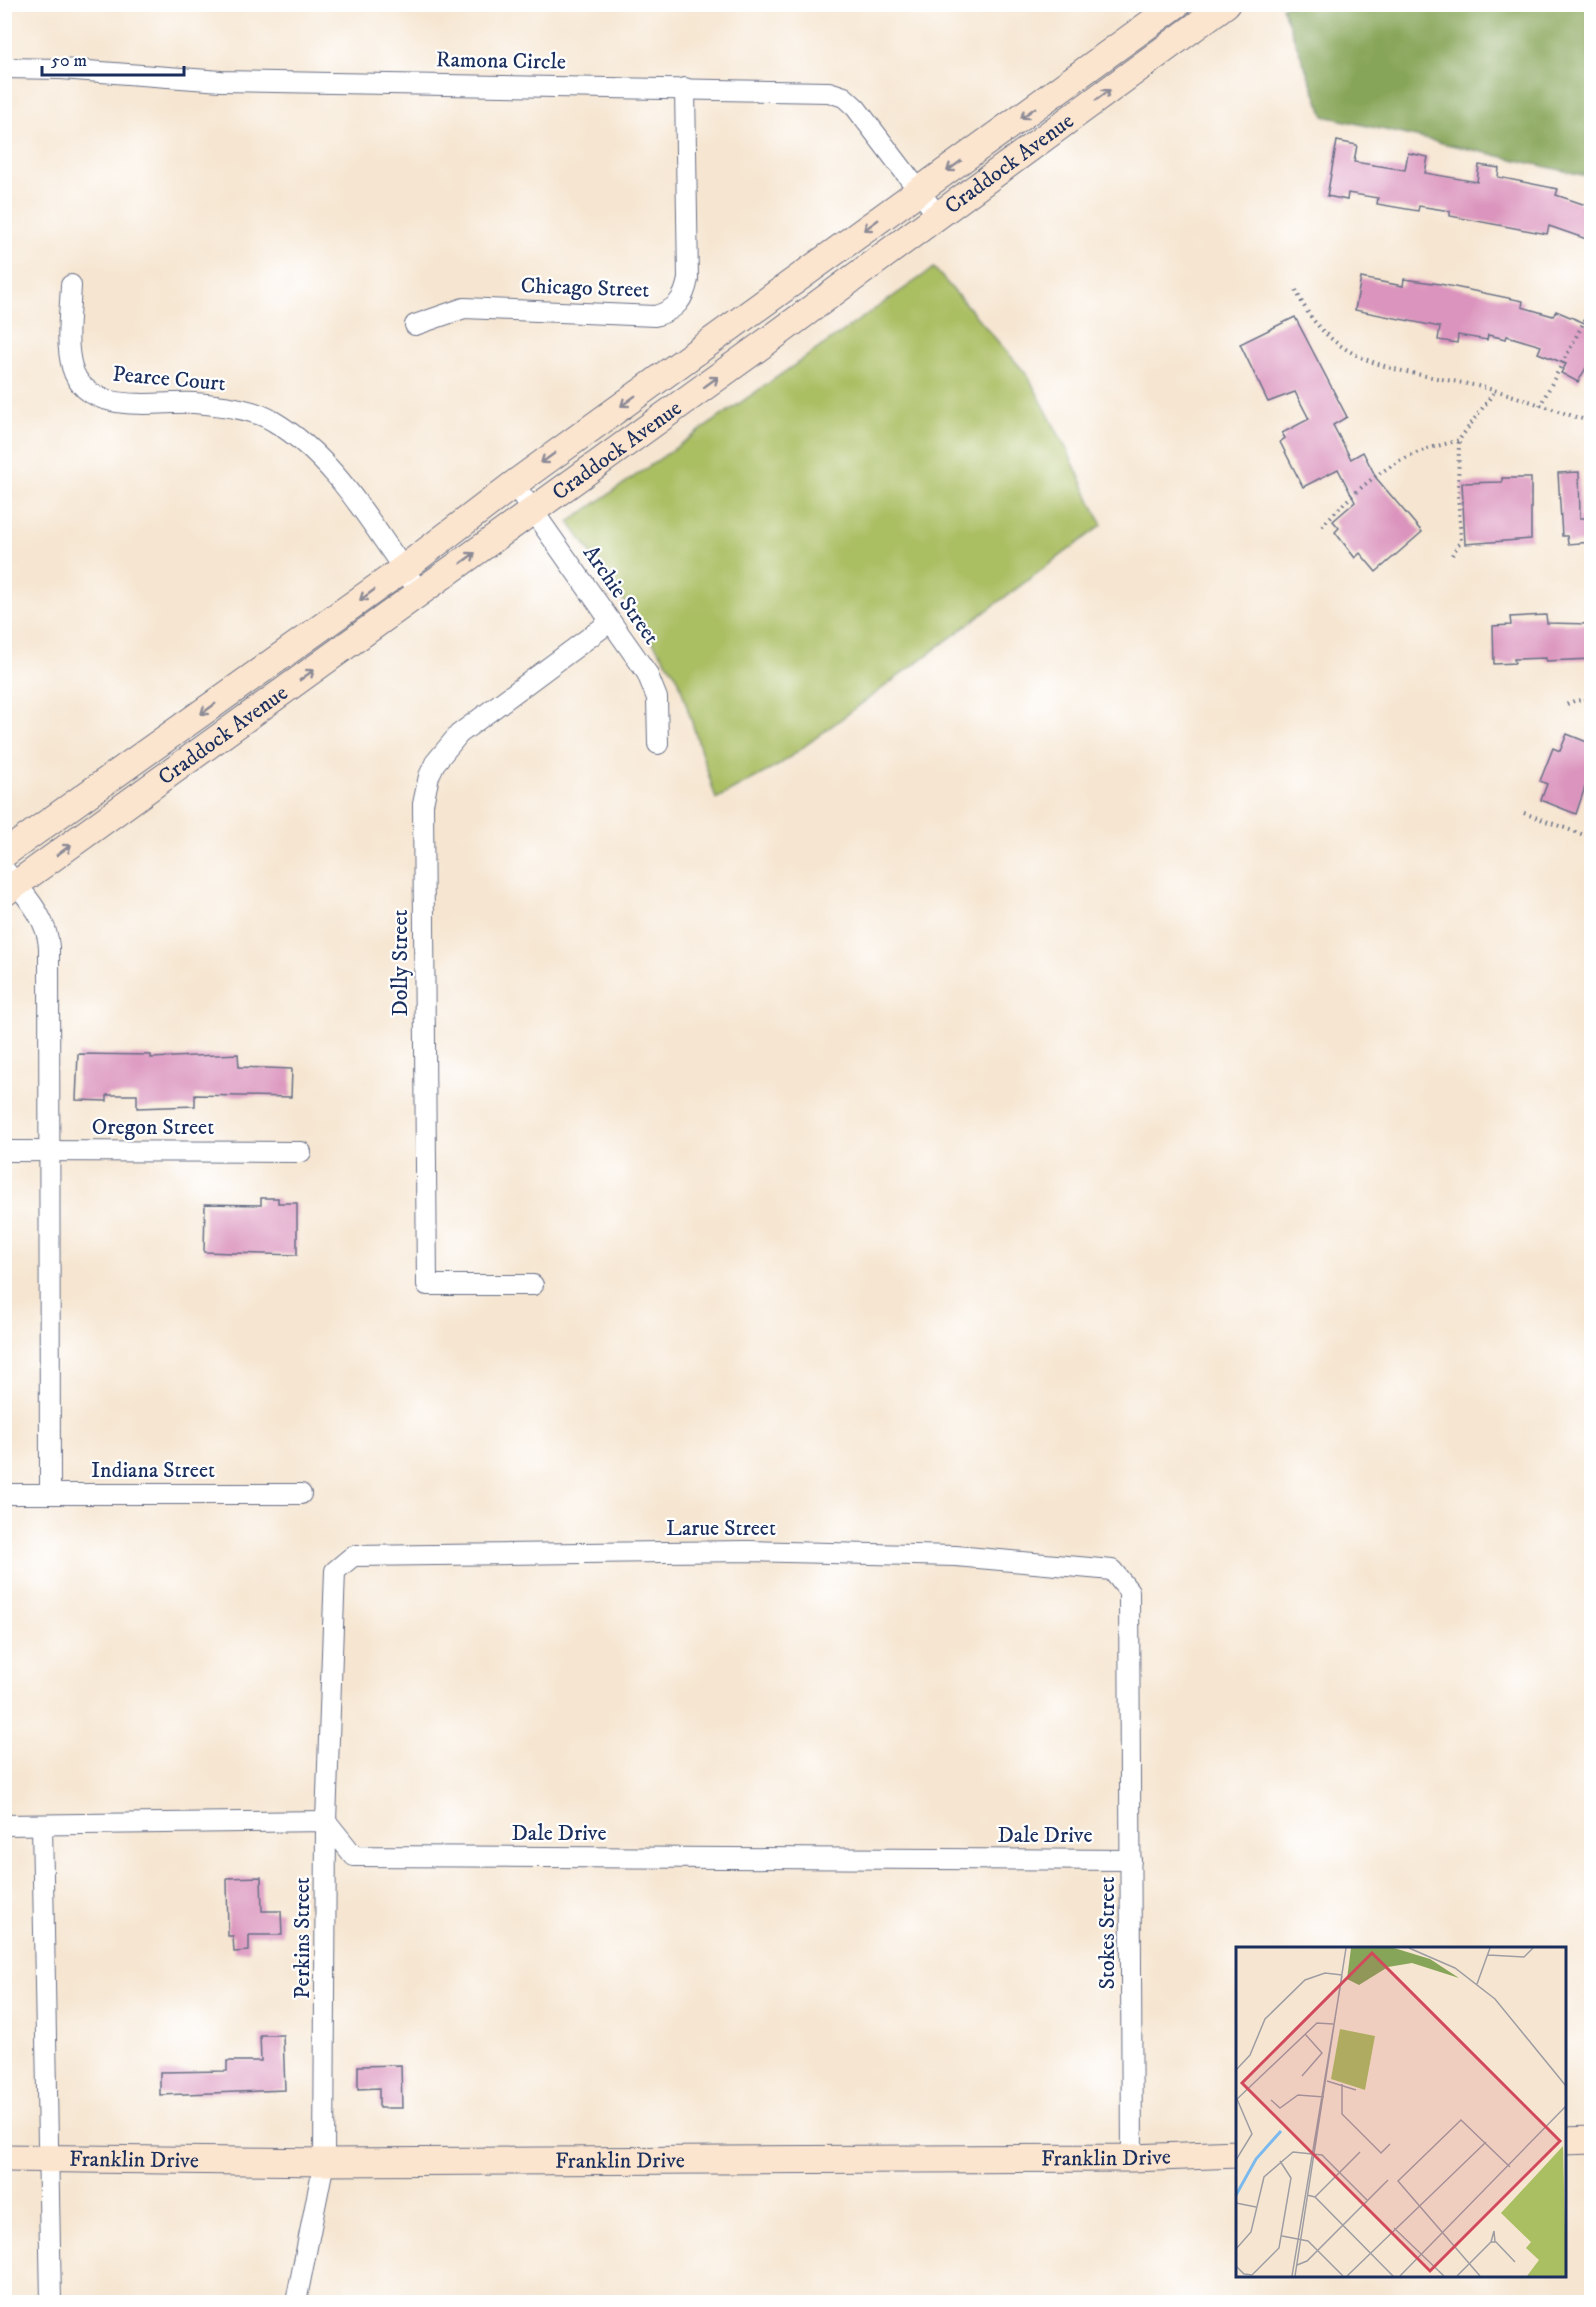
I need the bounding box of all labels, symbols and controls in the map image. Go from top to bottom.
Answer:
scale bar [42,39,184,77]
street label: Ramona Circle [436,46,566,76]
text: 50 m [51,50,87,72]
one-way arrow [1095,89,1111,101]
one-way arrow [1020,106,1036,119]
street label: Craddock Avenue [939,107,1079,220]
one-way arrow [946,160,962,172]
one-way arrow [864,219,880,232]
street label: Chicago Street [520,272,650,304]
street label: Pearce Court [111,361,227,397]
one-way arrow [702,376,718,388]
street label: Craddock Avenue [547,394,687,506]
one-way arrow [621,395,637,407]
one-way arrow [541,452,557,465]
street label: Archie Street [577,540,665,650]
one-way arrow [459,551,475,564]
one-way arrow [359,589,375,601]
one-way arrow [299,668,315,681]
street label: Craddock Avenue [153,679,293,791]
one-way arrow [201,703,217,715]
one-way arrow [55,844,71,857]
street label: Dolly Street [387,909,414,1017]
street label: Oregon Street [92,1114,214,1141]
street label: Indiana Street [91,1457,215,1484]
street label: Larue Street [666,1515,776,1542]
street label: Dale Drive [511,1820,607,1847]
street label: Dale Drive [997,1822,1093,1849]
street label: Stokes Street [1094,1876,1121,1990]
street label: Perkins Street [289,1877,316,1999]
inset map [1236,1947,1566,2277]
street label: Franklin Drive [1041,2143,1171,2172]
street label: Franklin Drive [69,2145,199,2174]
street label: Franklin Drive [555,2147,685,2174]

